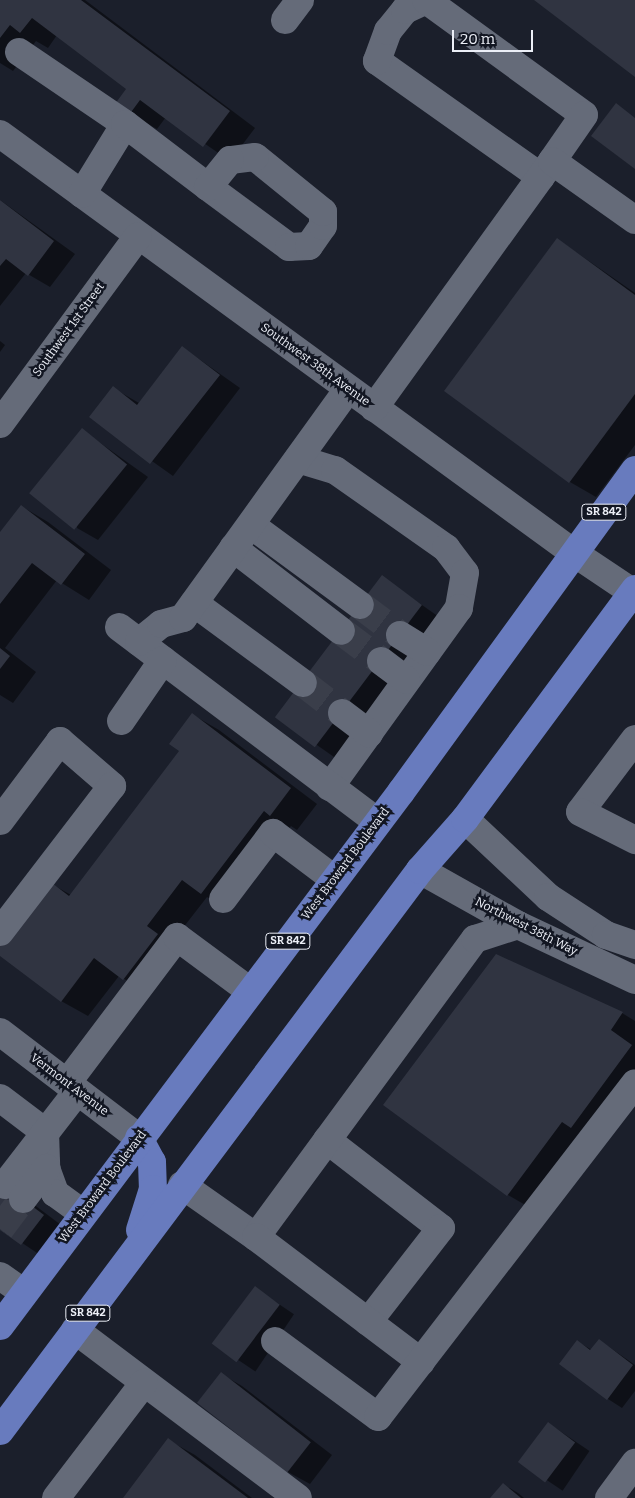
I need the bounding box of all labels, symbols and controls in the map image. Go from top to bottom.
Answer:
scale bar [455,20,536,52]
text: 20 m [460,30,495,48]
street label: Southwest 1st Street [30,280,108,380]
street label: Southwest 38th Avenue [258,321,372,409]
road number: SR 842 [580,504,628,520]
street label: West Broward Boulevard [299,805,393,923]
street label: Northwest 38th Way [472,895,580,959]
road number: SR 842 [264,932,312,949]
street label: Vermont Avenue [27,1051,111,1119]
street label: West Broward Boulevard [56,1128,150,1246]
road number: SR 842 [64,1305,112,1322]

